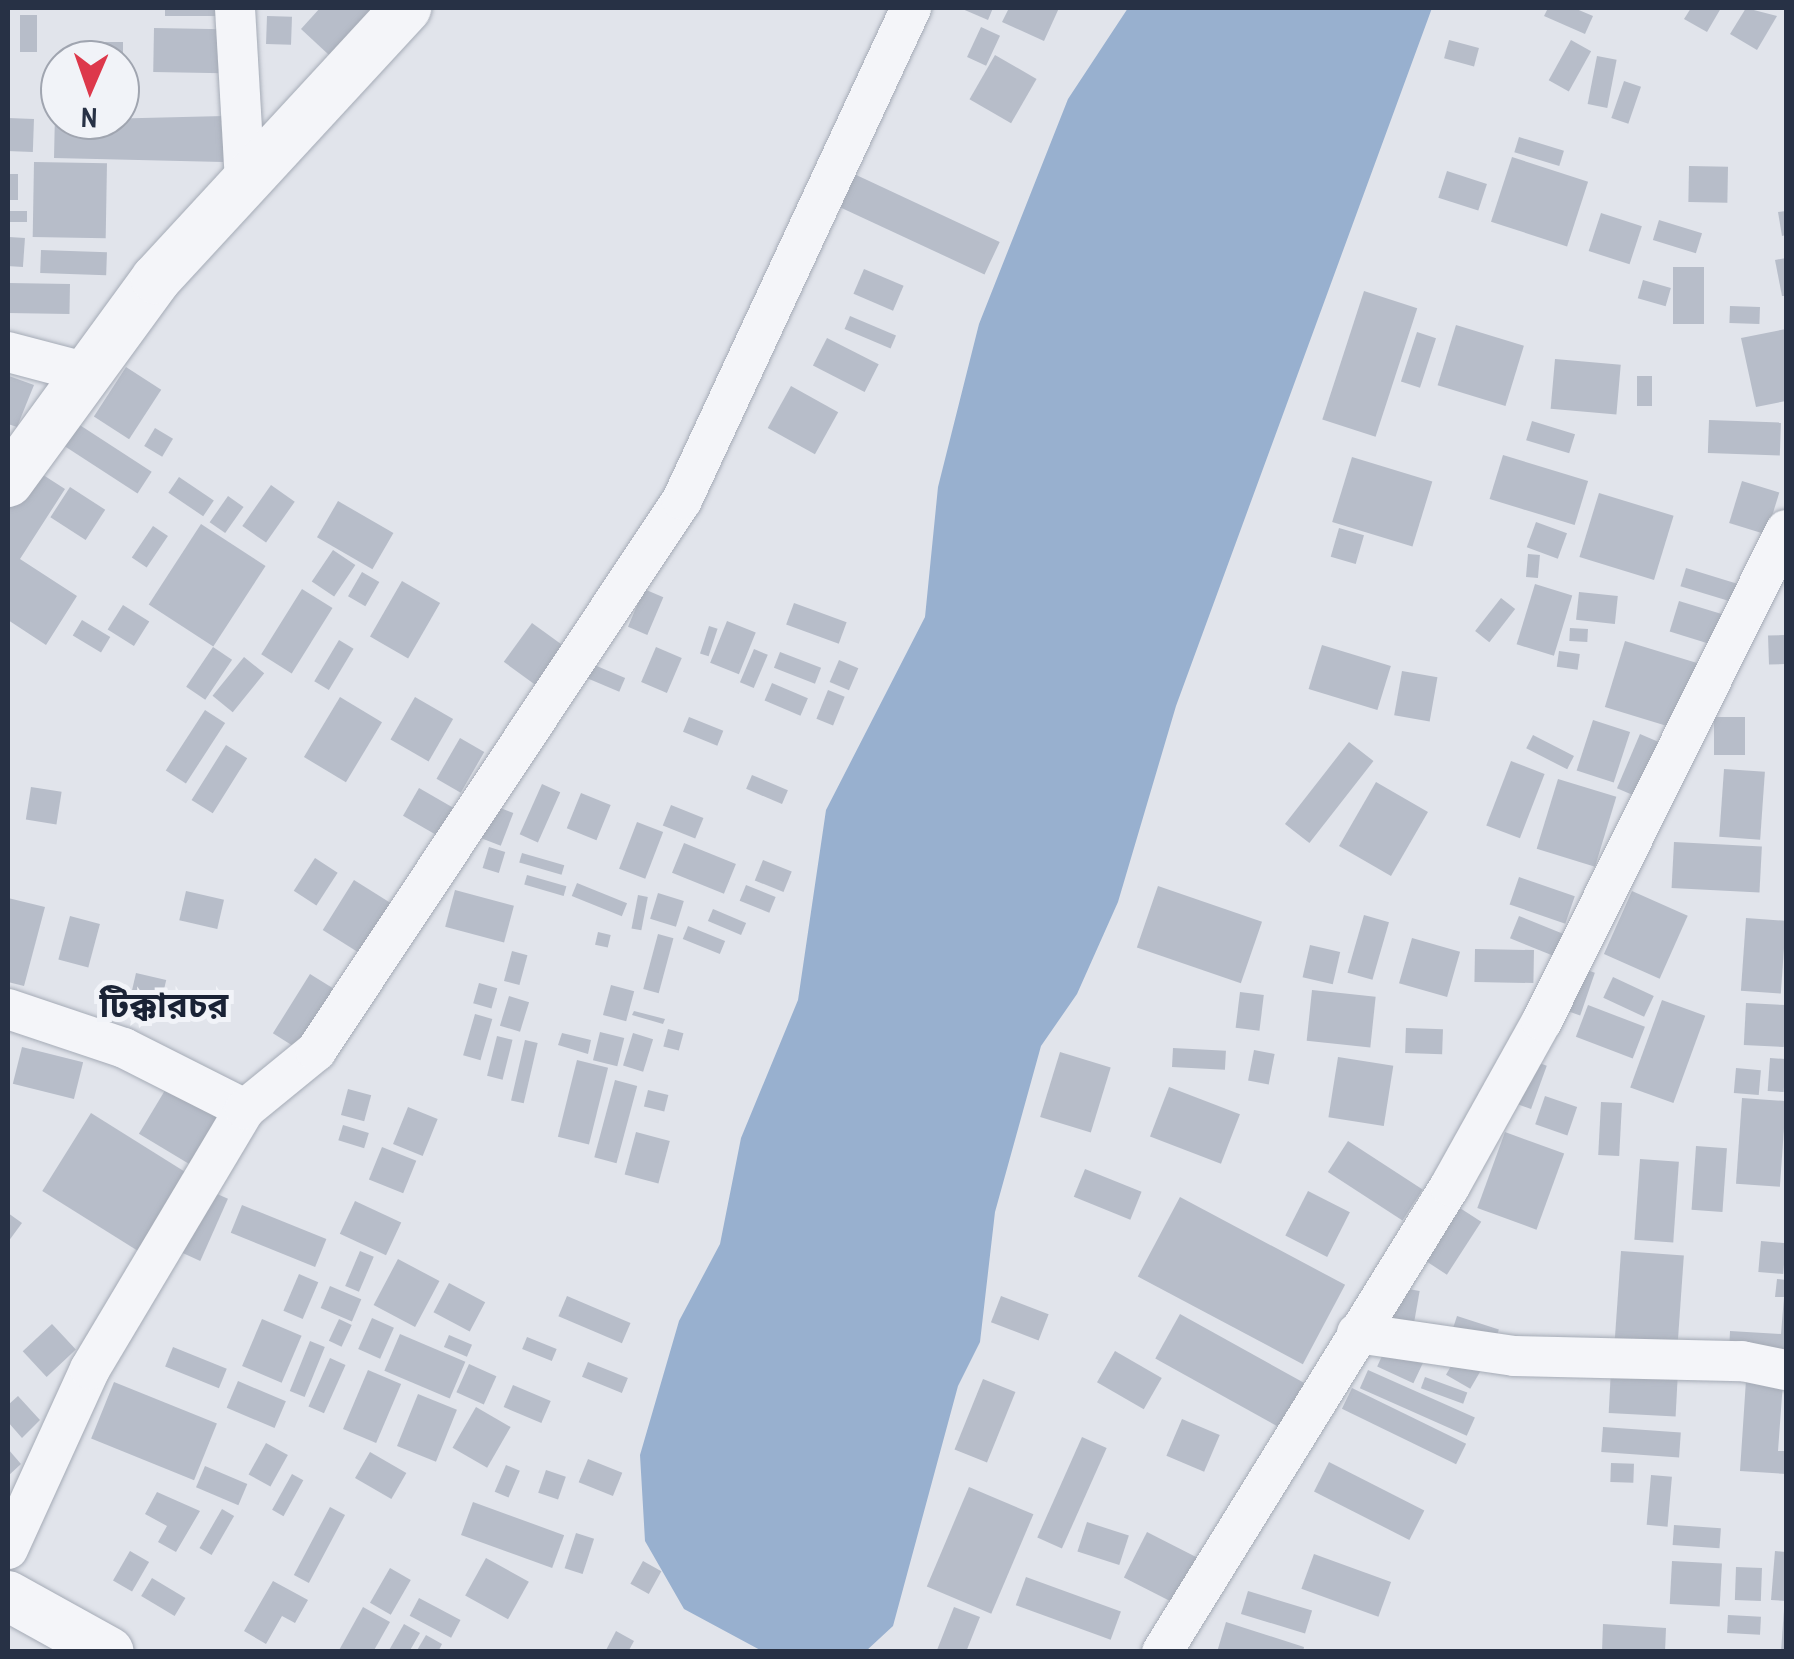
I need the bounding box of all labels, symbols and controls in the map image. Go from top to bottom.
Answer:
north arrow [40,40,140,140]
text: N [80,99,98,137]
district label: টিক্কারচর [100,984,228,1026]

